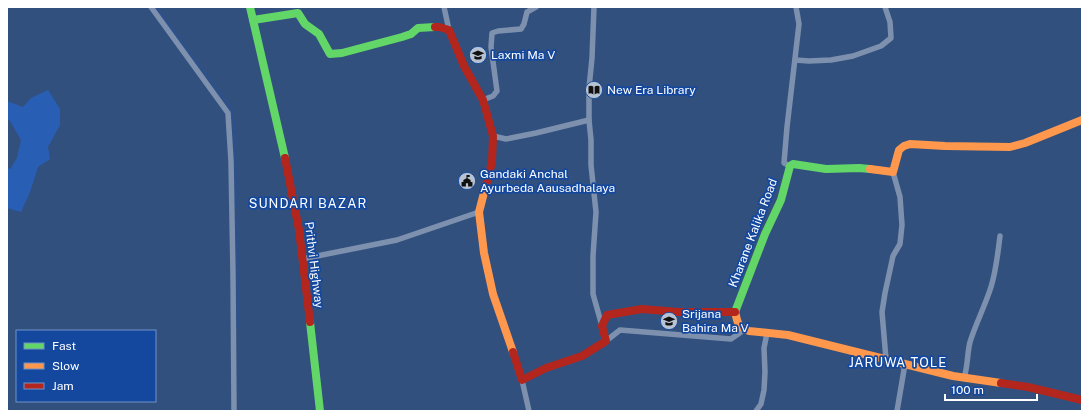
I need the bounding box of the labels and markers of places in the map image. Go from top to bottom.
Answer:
school or university icon: Laxmi Ma V [468,45,488,65]
place label: Laxmi Ma V [491,48,555,62]
library icon: New Era Library [584,80,604,100]
place label: New Era Library [607,83,696,97]
place label: Gandaki Anchal Ayurbeda Aausadhalaya [480,167,615,195]
public building icon: Gandaki Anchal Ayurbeda Aausadhalaya [457,171,477,191]
place label: Srijana Bahira Ma V [682,307,749,335]
school or university icon: Srijana Bahira Ma V [659,311,679,331]

